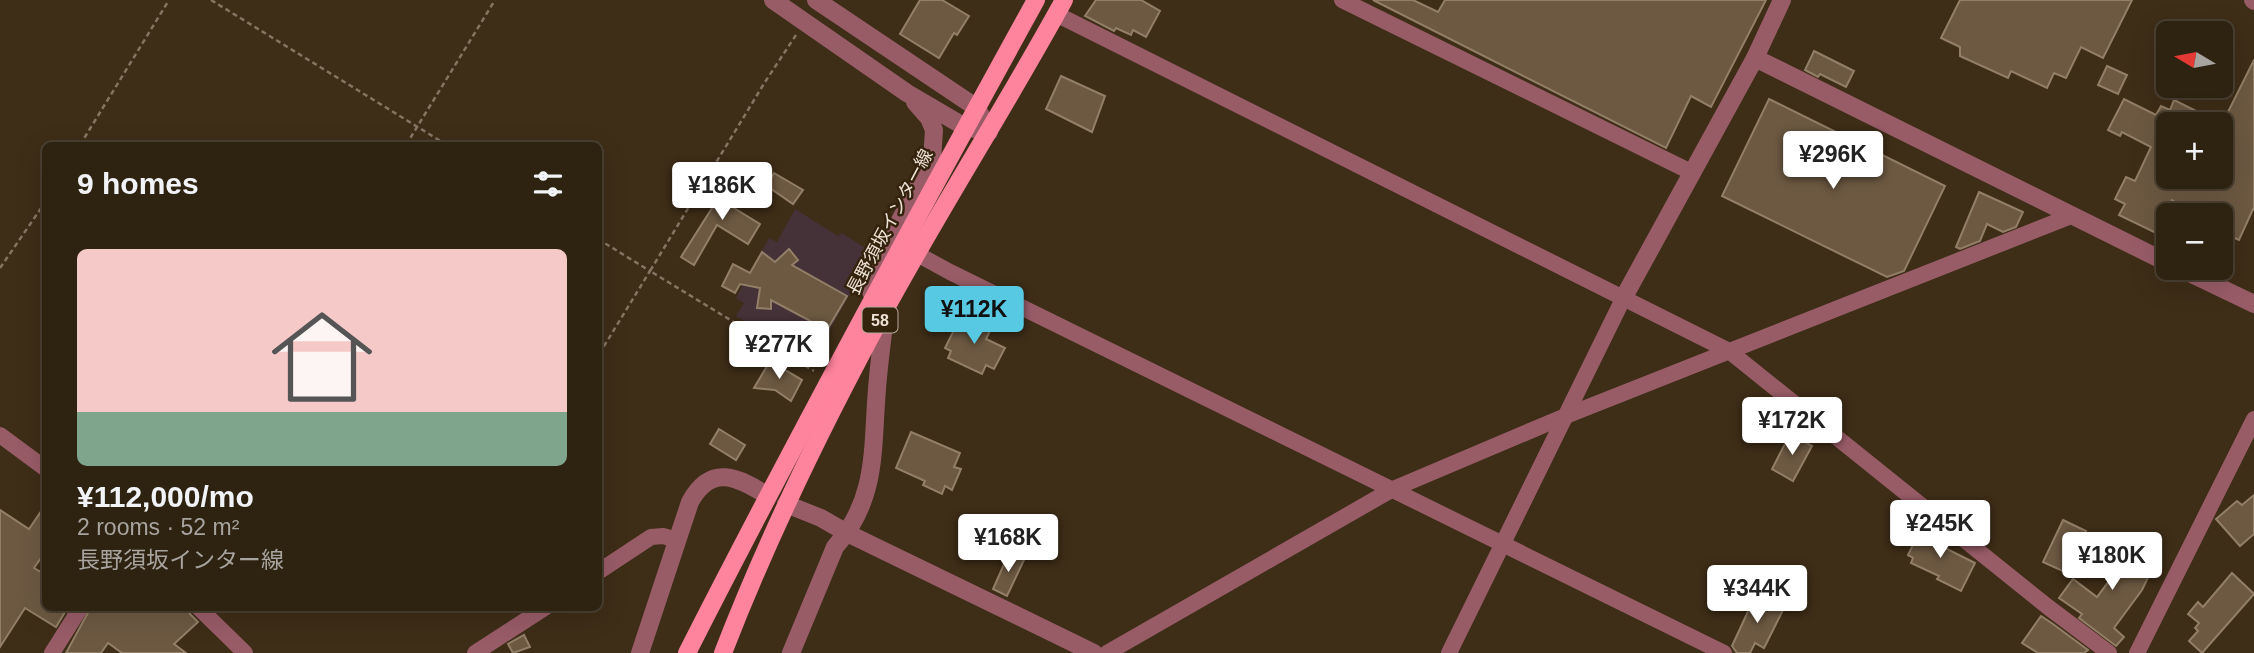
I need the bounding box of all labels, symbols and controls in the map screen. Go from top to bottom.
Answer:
north arrow [2156,21,2233,98]
map controls [2156,21,2233,280]
button: + [2156,112,2233,189]
pin: ¥296K [1784,132,1882,191]
text: ¥296K [1799,141,1867,167]
street label: 長野須坂インター線 [843,146,937,298]
pin: ¥186K [673,162,771,222]
icon: filters [529,165,567,203]
text: 9 homes [77,167,199,200]
text: ¥186K [688,172,756,198]
button: − [2156,203,2233,280]
pin: ¥112K [925,286,1023,346]
icon: home [259,294,385,420]
text: ¥112K [941,296,1007,322]
road number: 58 [862,308,898,332]
pin: ¥277K [730,322,828,381]
text: ¥277K [745,331,813,357]
pin: ¥172K [1743,398,1841,457]
text: ¥172K [1758,407,1826,433]
text: ¥112,000/mo [77,480,254,513]
pin: ¥245K [1891,500,1989,560]
text: ¥245K [1906,510,1974,536]
text: 2 rooms · 52 m² [77,514,239,540]
pin: ¥168K [959,514,1057,574]
text: ¥168K [974,524,1042,550]
pin: ¥180K [2063,532,2161,592]
text: ¥180K [2078,542,2146,568]
text: 長野須坂インター線 [77,547,284,573]
pin: ¥344K [1708,566,1806,625]
text: ¥344K [1723,575,1791,601]

